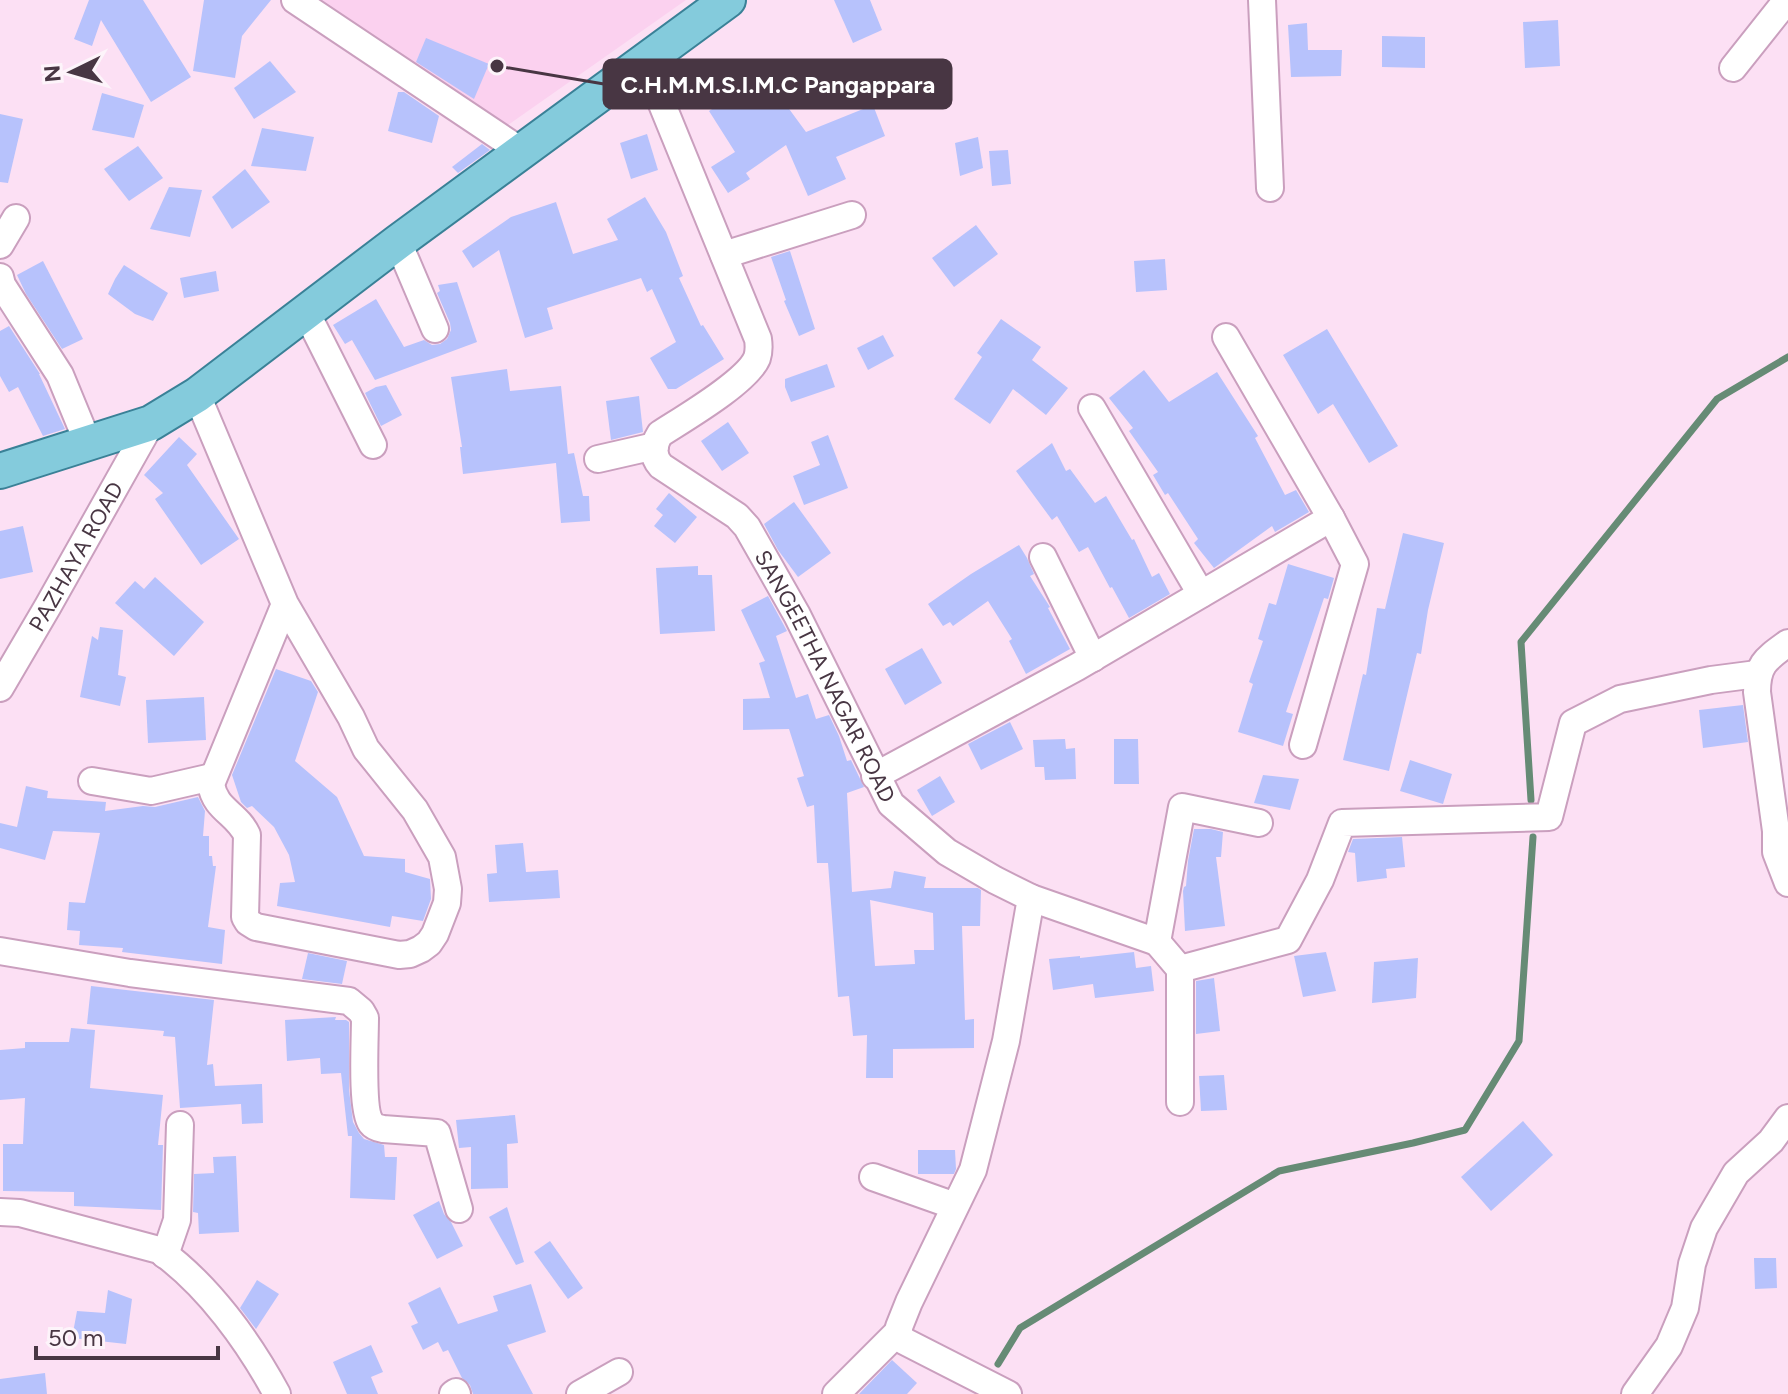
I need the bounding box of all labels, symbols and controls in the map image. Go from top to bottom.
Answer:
north arrow [32,32,112,112]
callout: C.H.M.M.S.I.M.C Pangappara [604,60,951,108]
text: N [38,64,67,83]
text: C.H.M.M.S.I.M.C Pangappara [621,70,935,99]
street label: PAZHAYA ROAD [23,477,129,636]
street label: SANGEETHA NAGAR ROAD [749,545,901,807]
scale bar [36,1310,218,1360]
text: 50 m [48,1323,104,1352]

